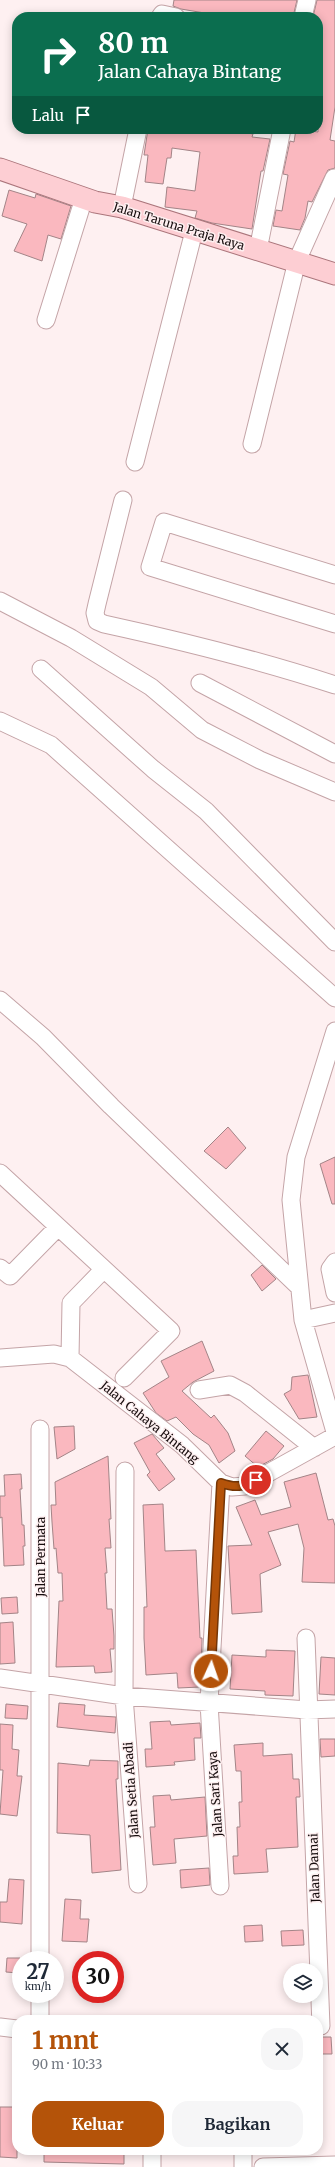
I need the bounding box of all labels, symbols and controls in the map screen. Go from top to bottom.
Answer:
text: 80 m [98,25,169,61]
icon: right [32,28,84,80]
text: Jalan Cahaya Bintang [98,60,281,83]
icon: arrive [72,104,94,126]
text: Lalu [32,106,64,125]
street label: Jalan Taruna Praja Raya [111,199,247,253]
street label: Jalan Cahaya Bintang [97,1377,203,1467]
pin [239,1463,273,1497]
icon: arrive [245,1469,267,1491]
street label: Jalan Permata [33,1516,48,1598]
position arrow [190,1650,232,1692]
street label: Jalan Setia Abadi [120,1741,142,1840]
street label: Jalan Sari Kaya [204,1750,226,1838]
street label: Jalan Damai [305,1833,323,1904]
speed limit sign: 30 [72,1951,124,2003]
text: 27 [26,1959,50,1984]
map controls [283,1963,323,2003]
button: layers [283,1963,323,2003]
text: km/h [25,1980,51,1993]
text: 1 mnt [32,2025,99,2056]
button: close [261,2028,303,2070]
text: 90 m · 10:33 [32,2056,102,2073]
button: Keluar [32,2101,164,2147]
button: Bagikan [172,2101,303,2147]

